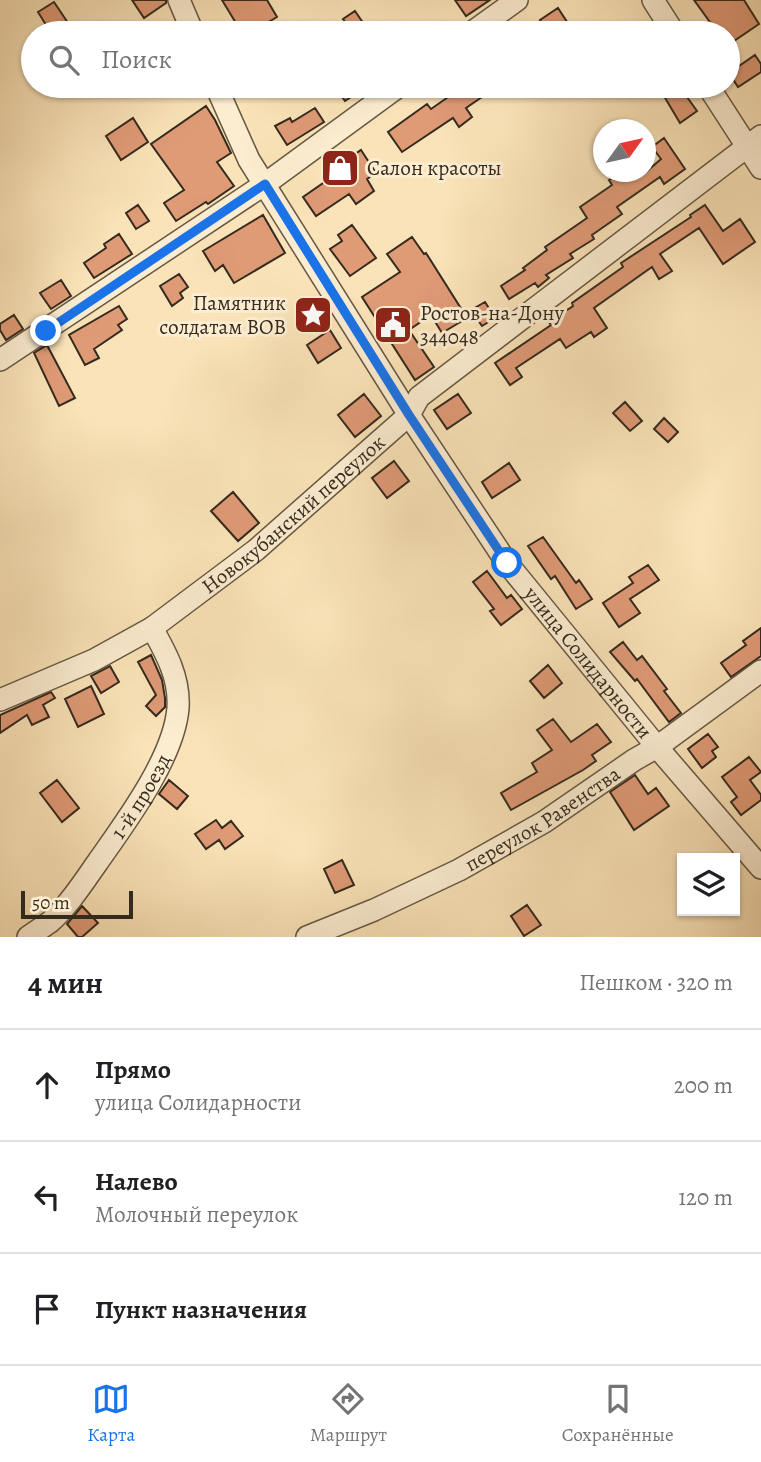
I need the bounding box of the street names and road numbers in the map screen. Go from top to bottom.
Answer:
street label: Новокубанский переулок [196,428,391,600]
street label: улица Солидарности [517,580,659,744]
street label: 1-й проезд [104,750,177,844]
street label: переулок Равенства [460,760,626,878]

